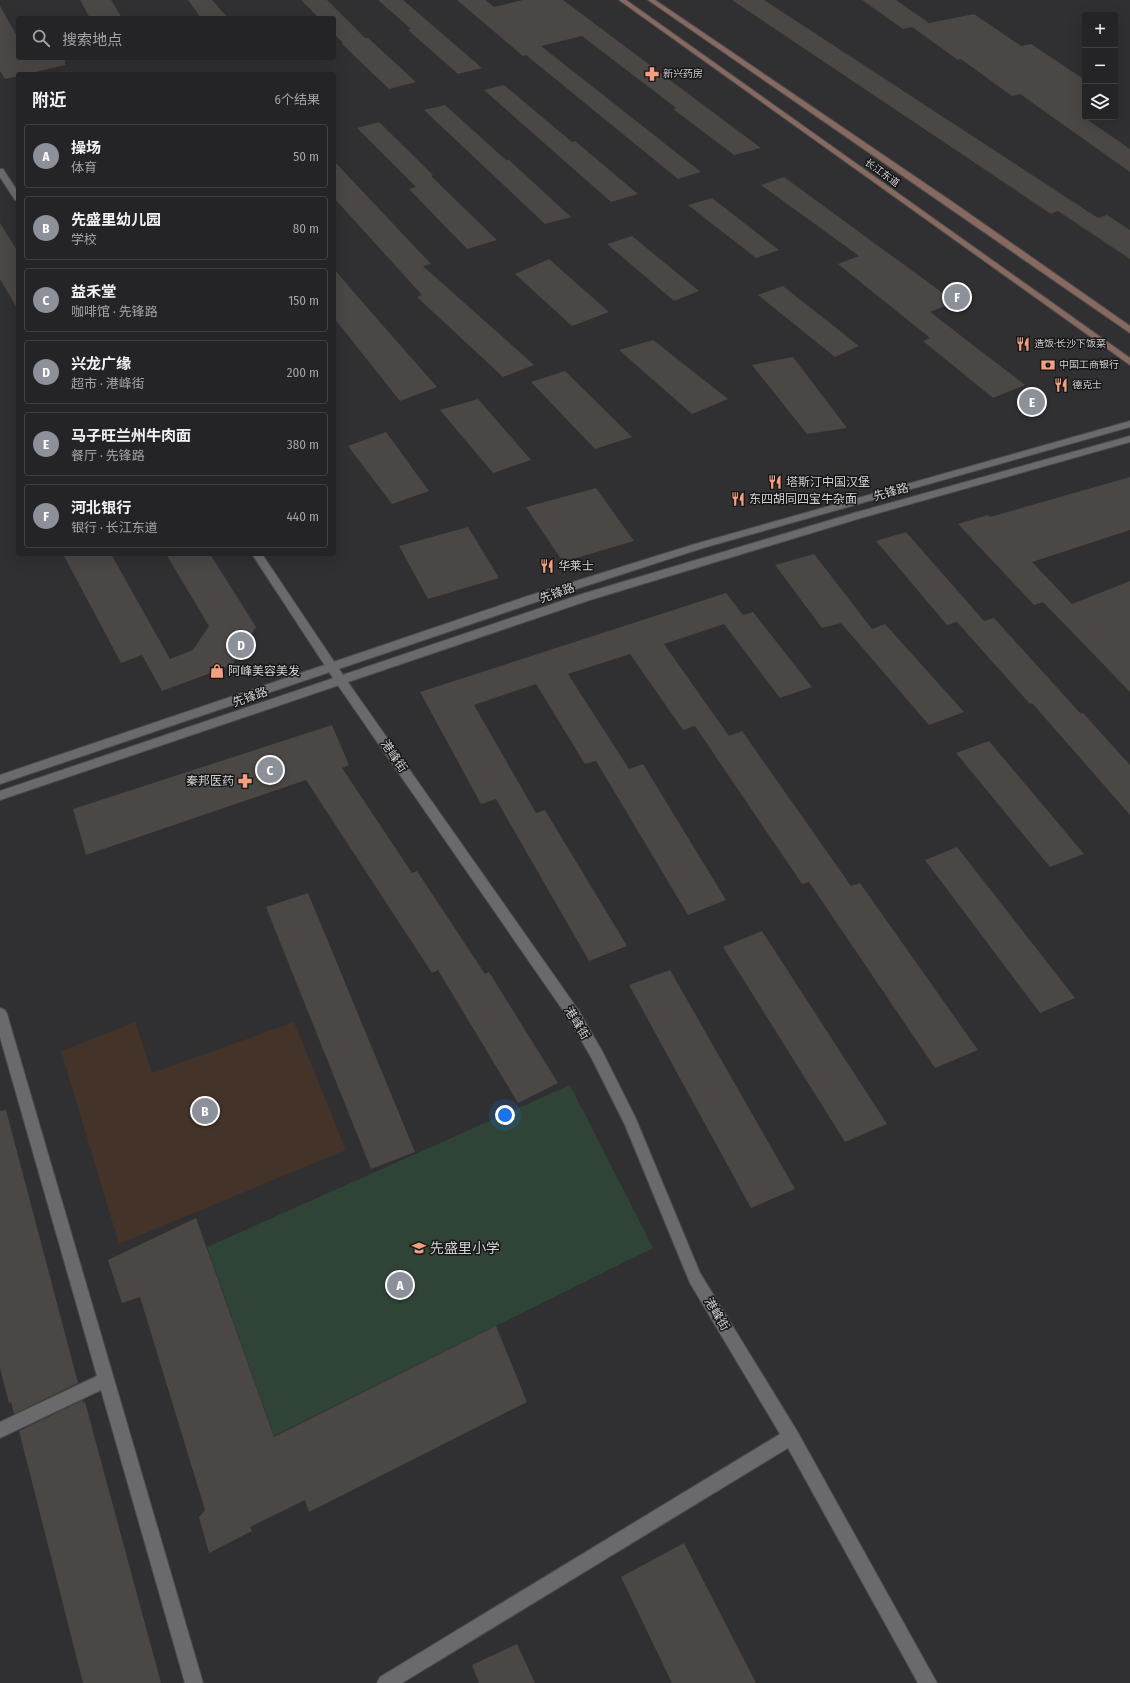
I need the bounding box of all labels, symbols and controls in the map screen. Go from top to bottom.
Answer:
map controls [1082,12,1118,120]
button: + [1082,12,1118,48]
search box [16,16,336,60]
icon: search [30,27,52,49]
text: 搜索地点 [62,31,122,49]
button: − [1082,48,1118,84]
pharmacy icon: 新兴药房 [644,66,660,82]
place label: 新兴药房 [663,68,703,80]
button: layers [1082,84,1118,120]
text: 附近 [32,90,66,111]
text: 6个结果 [275,92,320,107]
text: 操场 [71,139,101,157]
text: A [42,149,50,164]
text: 50 m [293,149,319,164]
street label: 长江东道 [862,156,902,190]
text: 体育 [71,160,97,175]
text: 先盛里幼儿园 [71,211,161,229]
text: B [42,221,50,236]
text: 80 m [293,221,319,236]
text: 学校 [71,232,97,247]
pin: F [944,282,970,312]
text: 益禾堂 [71,283,116,301]
text: C [43,293,49,308]
text: 150 m [288,293,319,308]
text: 咖啡馆 · 先锋路 [71,304,158,319]
restaurant icon: 造饭·长沙下饭菜 [1015,336,1031,352]
place label: 造饭·长沙下饭菜 [1034,338,1106,350]
text: 兴龙广缘 [71,355,131,373]
bank icon: 中国工商银行 [1040,357,1056,373]
place label: 中国工商银行 [1059,359,1119,371]
text: D [42,365,50,380]
text: 200 m [287,365,319,380]
text: 超市 · 港峰街 [71,376,145,391]
restaurant icon: 德克士 [1053,377,1069,393]
place label: 德克士 [1072,379,1102,391]
pin: E [1019,387,1045,417]
text: 马子旺兰州牛肉面 [71,427,191,445]
text: E [43,437,49,452]
text: 380 m [287,437,319,452]
text: 餐厅 · 先锋路 [71,448,145,463]
restaurant icon: 塔斯汀中国汉堡 [767,474,783,490]
place label: 塔斯汀中国汉堡 [786,475,870,489]
street label: 先锋路 [872,480,910,504]
restaurant icon: 东四胡同四宝牛杂面 [730,491,746,507]
place label: 东四胡同四宝牛杂面 [749,492,857,506]
text: 河北银行 [71,499,131,517]
text: F [43,509,49,524]
text: 440 m [287,509,319,524]
text: 银行 · 长江东道 [71,520,158,535]
restaurant icon: 华莱士 [539,558,555,574]
place label: 华莱士 [558,559,594,573]
street label: 先锋路 [538,581,576,605]
pin: D [228,630,254,660]
shop icon: 阿峰美容美发 [209,663,225,679]
place label: 阿峰美容美发 [228,664,300,678]
street label: 先锋路 [231,685,269,709]
street label: 港峰街 [378,737,410,775]
pin: C [257,755,283,785]
pharmacy icon: 秦邦医药 [237,773,253,789]
place label: 秦邦医药 [186,774,234,788]
street label: 港峰街 [562,1004,592,1042]
pin: B [192,1096,218,1126]
your location [495,1105,515,1125]
school or university icon: 先盛里小学 [411,1240,427,1256]
place label: 先盛里小学 [430,1240,500,1257]
pin: A [387,1270,413,1300]
street label: 港峰街 [702,1295,732,1333]

